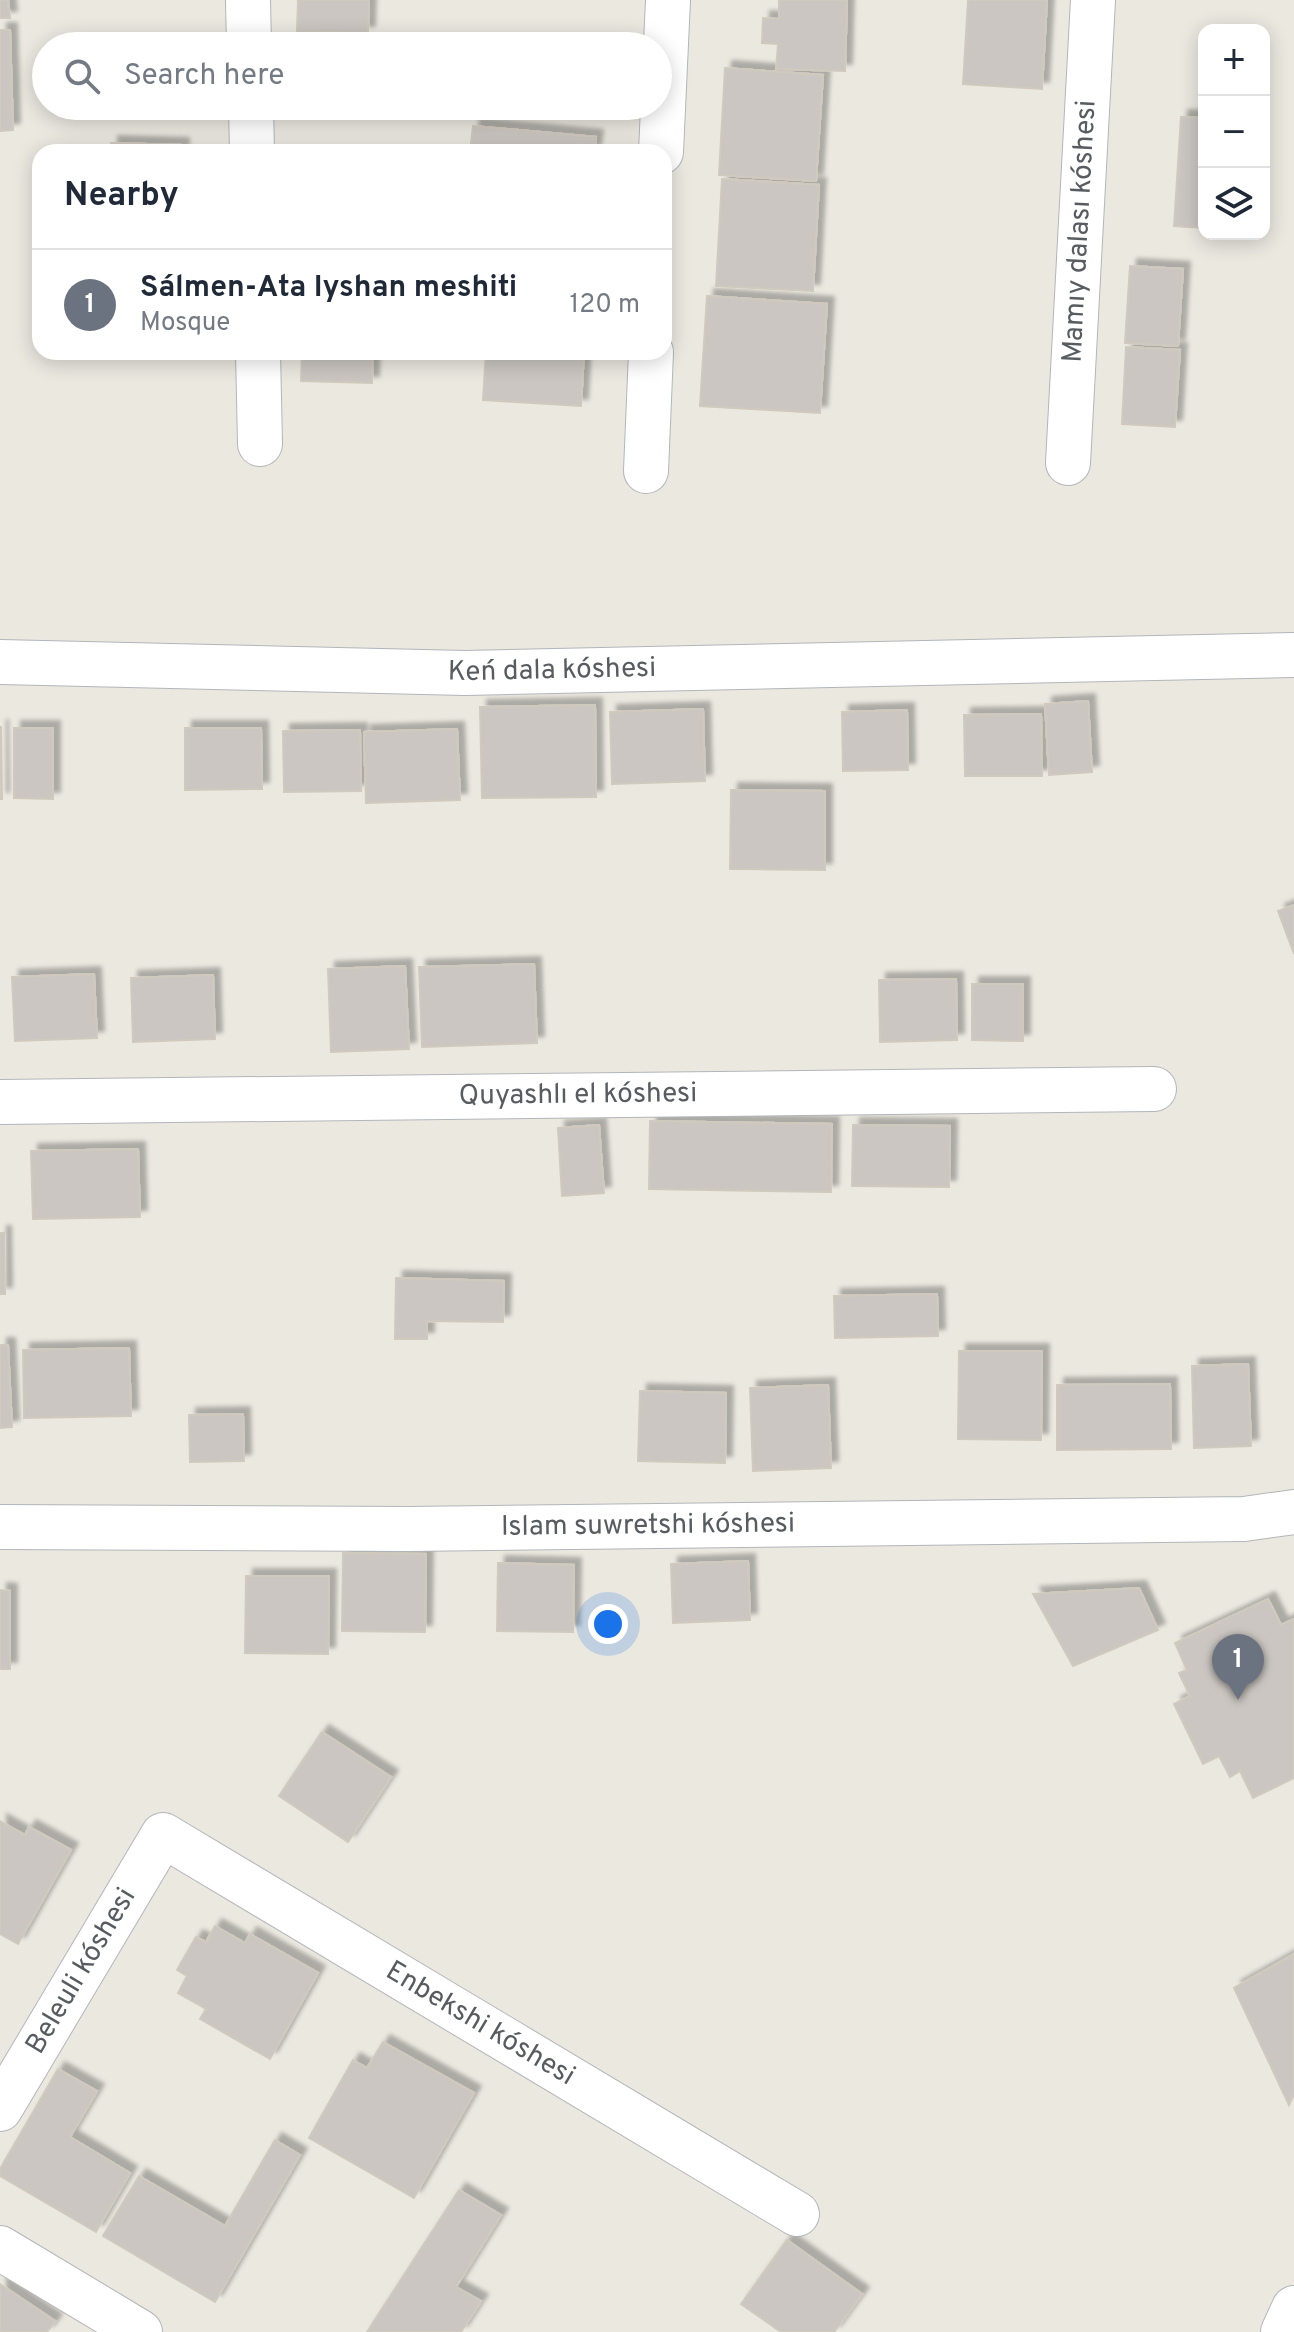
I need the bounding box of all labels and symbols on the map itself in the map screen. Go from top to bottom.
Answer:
street label: Mamıy dalası kóshesi [1055,99,1106,364]
street label: Keń dala kóshesi [447,651,657,691]
street label: Quyashlı el kóshesi [459,1076,697,1115]
street label: Islam suwretshi kóshesi [501,1506,795,1546]
your location [588,1604,628,1644]
pin: 1 [1212,1634,1264,1700]
street label: Beleuli kóshesi [19,1882,145,2061]
street label: Enbekshi kóshesi [379,1954,581,2095]

